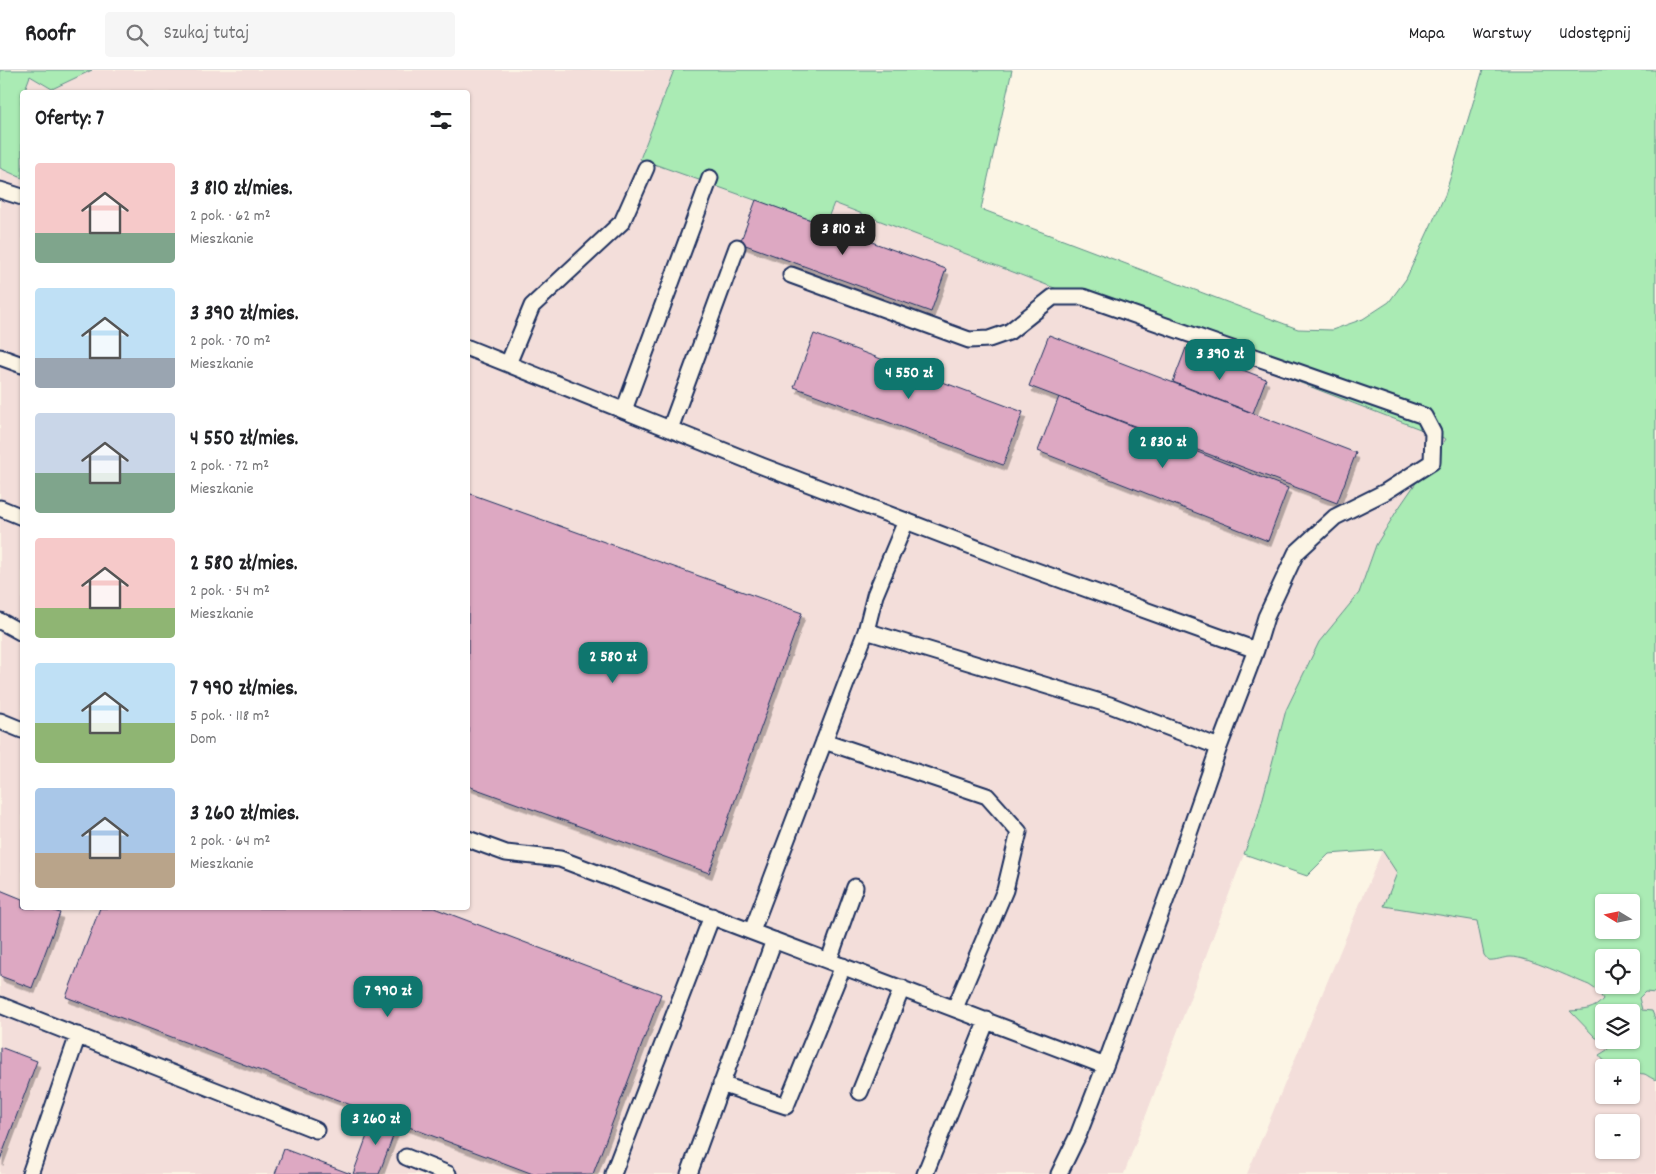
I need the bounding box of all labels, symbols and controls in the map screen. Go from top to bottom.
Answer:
search box [105,12,455,57]
text: Roofr [25,18,75,52]
icon: search [123,21,151,49]
text: Szukaj tutaj [163,21,249,48]
text: Mapa [1409,22,1445,47]
text: Warstwy [1473,22,1531,47]
text: Udostępnij [1559,22,1631,47]
text: Oferty: 7 [35,105,104,135]
icon: filters [427,106,455,134]
text: 3 810 zł/mies. [190,175,293,205]
icon: home [75,183,135,243]
text: 2 pok. · 62 m² [190,205,271,228]
pin: 3 810 zł [791,214,895,256]
text: 3 810 zł [821,218,865,241]
text: Mieszkanie [190,228,254,251]
text: 3 390 zł/mies. [190,300,298,330]
icon: home [75,308,135,368]
text: 2 pok. · 70 m² [190,330,271,353]
pin: 3 390 zł [1168,338,1272,381]
text: 3 390 zł [1196,343,1244,366]
text: Mieszkanie [190,353,254,376]
pin: 4 550 zł [857,358,961,400]
text: 4 550 zł [885,362,933,385]
text: 4 550 zł/mies. [190,425,298,455]
pin: 2 830 zł [1111,426,1215,469]
text: 2 830 zł [1140,431,1186,454]
icon: home [75,433,135,493]
text: 2 pok. · 72 m² [190,455,269,478]
text: Mieszkanie [190,478,254,501]
text: 2 580 zł/mies. [190,550,298,580]
icon: home [75,558,135,618]
text: 2 pok. · 54 m² [190,580,270,603]
text: Mieszkanie [190,603,254,626]
pin: 2 580 zł [561,642,665,684]
text: 2 580 zł [590,646,637,669]
text: 7 990 zł/mies. [190,675,297,705]
icon: home [75,683,135,743]
text: 5 pok. · 118 m² [190,705,270,728]
text: Dom [190,728,216,751]
text: 3 260 zł/mies. [190,800,299,830]
icon: home [75,808,135,868]
text: 2 pok. · 64 m² [190,830,270,853]
text: Mieszkanie [190,853,254,876]
north arrow [1595,894,1640,939]
map controls [1595,894,1640,1159]
button: locate [1595,949,1640,994]
pin: 7 990 zł [336,976,440,1018]
text: 7 990 zł [365,980,411,1003]
button: layers [1595,1004,1640,1049]
button: + [1595,1059,1640,1104]
pin: 3 260 zł [324,1104,428,1146]
text: 3 260 zł [352,1108,400,1131]
button: − [1595,1114,1640,1159]

